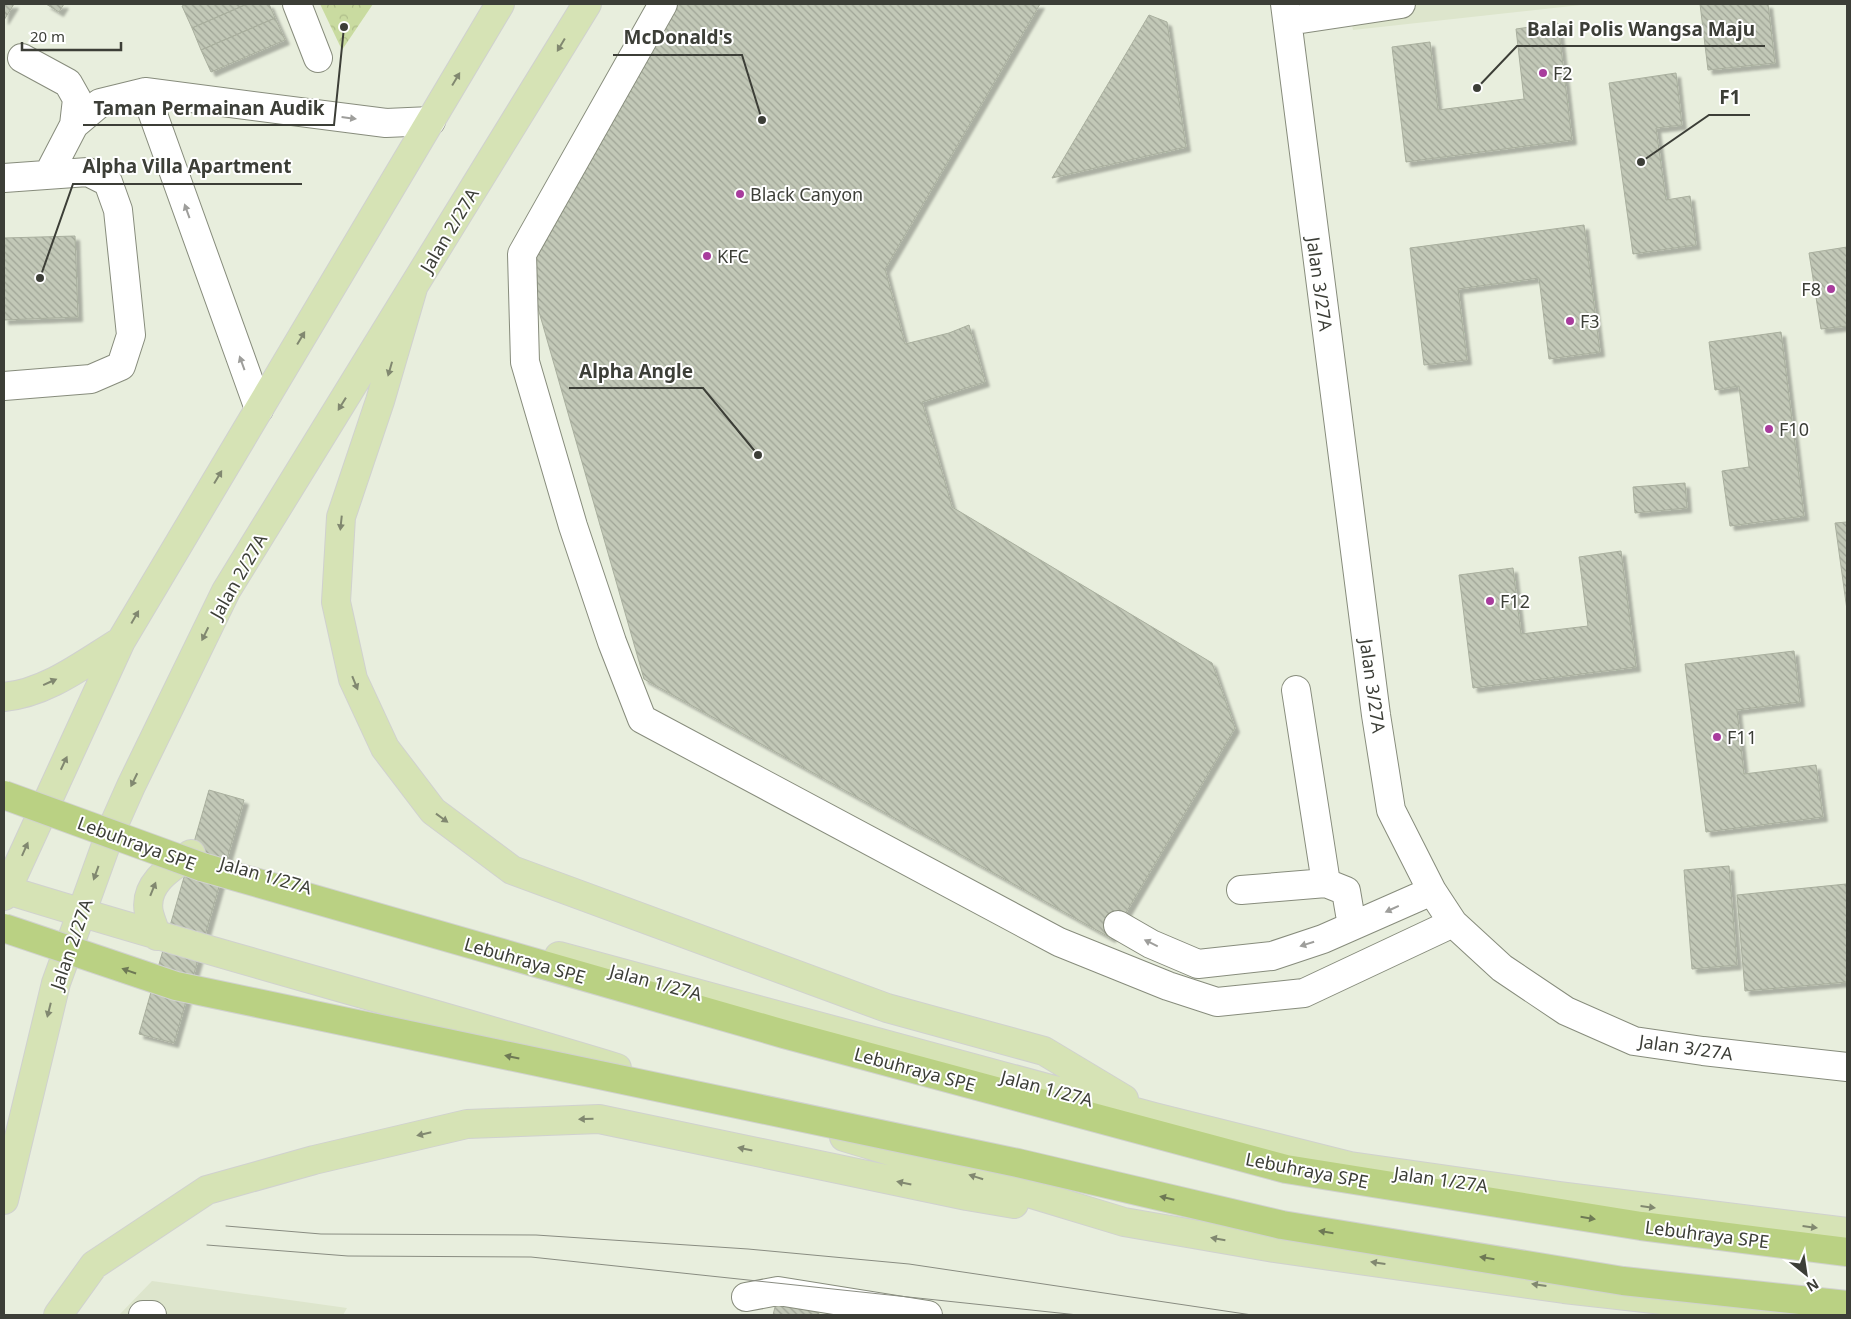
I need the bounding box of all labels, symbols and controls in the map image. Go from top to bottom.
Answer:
callout: Balai Polis Wangsa Maju [1517,12,1765,46]
text: Balai Polis Wangsa Maju [1527,16,1755,42]
scale bar [22,20,121,52]
callout: McDonald's [613,21,742,55]
text: McDonald's [624,24,732,50]
text: 20 m [30,26,65,46]
one-way arrow [557,39,566,52]
place label: F2 [1553,61,1573,85]
marker: F2 [1537,67,1549,79]
one-way arrow [451,72,460,85]
callout: F1 [1709,81,1750,115]
text: F1 [1719,84,1741,110]
callout: Taman Permainan Audik [83,91,334,125]
text: Taman Permainan Audik [93,95,325,121]
one-way arrow [342,114,358,122]
callout: Alpha Villa Apartment [73,150,302,184]
text: Alpha Villa Apartment [83,153,291,179]
place label: Black Canyon [750,182,863,206]
street label: Jalan 2/27A [413,183,484,278]
marker: Black Canyon [734,188,746,200]
one-way arrow [183,203,190,218]
street label: Jalan 3/27A [1301,233,1339,333]
place label: KFC [717,244,749,268]
marker: KFC [701,250,713,262]
place label: F8 [1801,277,1821,301]
marker: F8 [1825,283,1837,295]
place label: F3 [1580,309,1600,333]
marker: F3 [1564,315,1576,327]
one-way arrow [297,331,306,344]
callout: Alpha Angle [569,354,703,388]
one-way arrow [238,356,245,371]
text: Alpha Angle [579,358,693,384]
one-way arrow [385,361,393,376]
one-way arrow [337,398,346,411]
place label: F10 [1779,417,1809,441]
marker: F10 [1763,423,1775,435]
one-way arrow [213,471,222,484]
one-way arrow [337,516,345,532]
street label: Jalan 2/27A [203,529,272,625]
place label: F12 [1500,589,1530,613]
marker: F12 [1484,595,1496,607]
one-way arrow [131,610,139,624]
one-way arrow [201,627,209,641]
street label: Jalan 3/27A [1354,635,1392,735]
one-way arrow [351,676,359,691]
one-way arrow [43,678,57,686]
place label: F11 [1727,725,1757,749]
marker: F11 [1711,731,1723,743]
one-way arrow [61,756,69,770]
one-way arrow [130,773,138,787]
street label: Lebuhraya SPE [74,810,200,876]
one-way arrow [435,813,448,824]
one-way arrow [22,842,30,856]
street label: Jalan 1/27A [215,850,315,900]
one-way arrow [92,865,99,880]
one-way arrow [149,882,157,896]
street label: Jalan 2/27A [44,895,98,995]
one-way arrow [1385,905,1399,913]
street label: Lebuhraya SPE [462,931,588,989]
one-way arrow [1144,939,1158,947]
one-way arrow [1299,940,1314,948]
street label: Jalan 1/27A [605,958,705,1006]
one-way arrow [122,967,137,974]
one-way arrow [45,1002,53,1017]
street label: Jalan 3/27A [1635,1028,1735,1066]
street label: Lebuhraya SPE [852,1041,978,1097]
one-way arrow [505,1053,520,1061]
street label: Jalan 1/27A [996,1064,1096,1112]
one-way arrow [577,1115,593,1123]
one-way arrow [417,1130,432,1138]
one-way arrow [737,1145,753,1153]
street label: Lebuhraya SPE [1243,1146,1371,1194]
street label: Jalan 1/27A [1390,1160,1490,1198]
one-way arrow [968,1173,983,1181]
one-way arrow [896,1179,912,1187]
one-way arrow [1160,1194,1175,1202]
one-way arrow [1641,1203,1657,1211]
one-way arrow [1581,1214,1597,1222]
street label: Lebuhraya SPE [1644,1214,1770,1254]
one-way arrow [1802,1224,1818,1232]
one-way arrow [1318,1228,1334,1236]
one-way arrow [1209,1234,1225,1242]
north arrow [1781,1249,1831,1299]
one-way arrow [1478,1254,1494,1262]
one-way arrow [1370,1259,1386,1267]
text: N [1803,1275,1822,1297]
one-way arrow [1531,1281,1547,1289]

